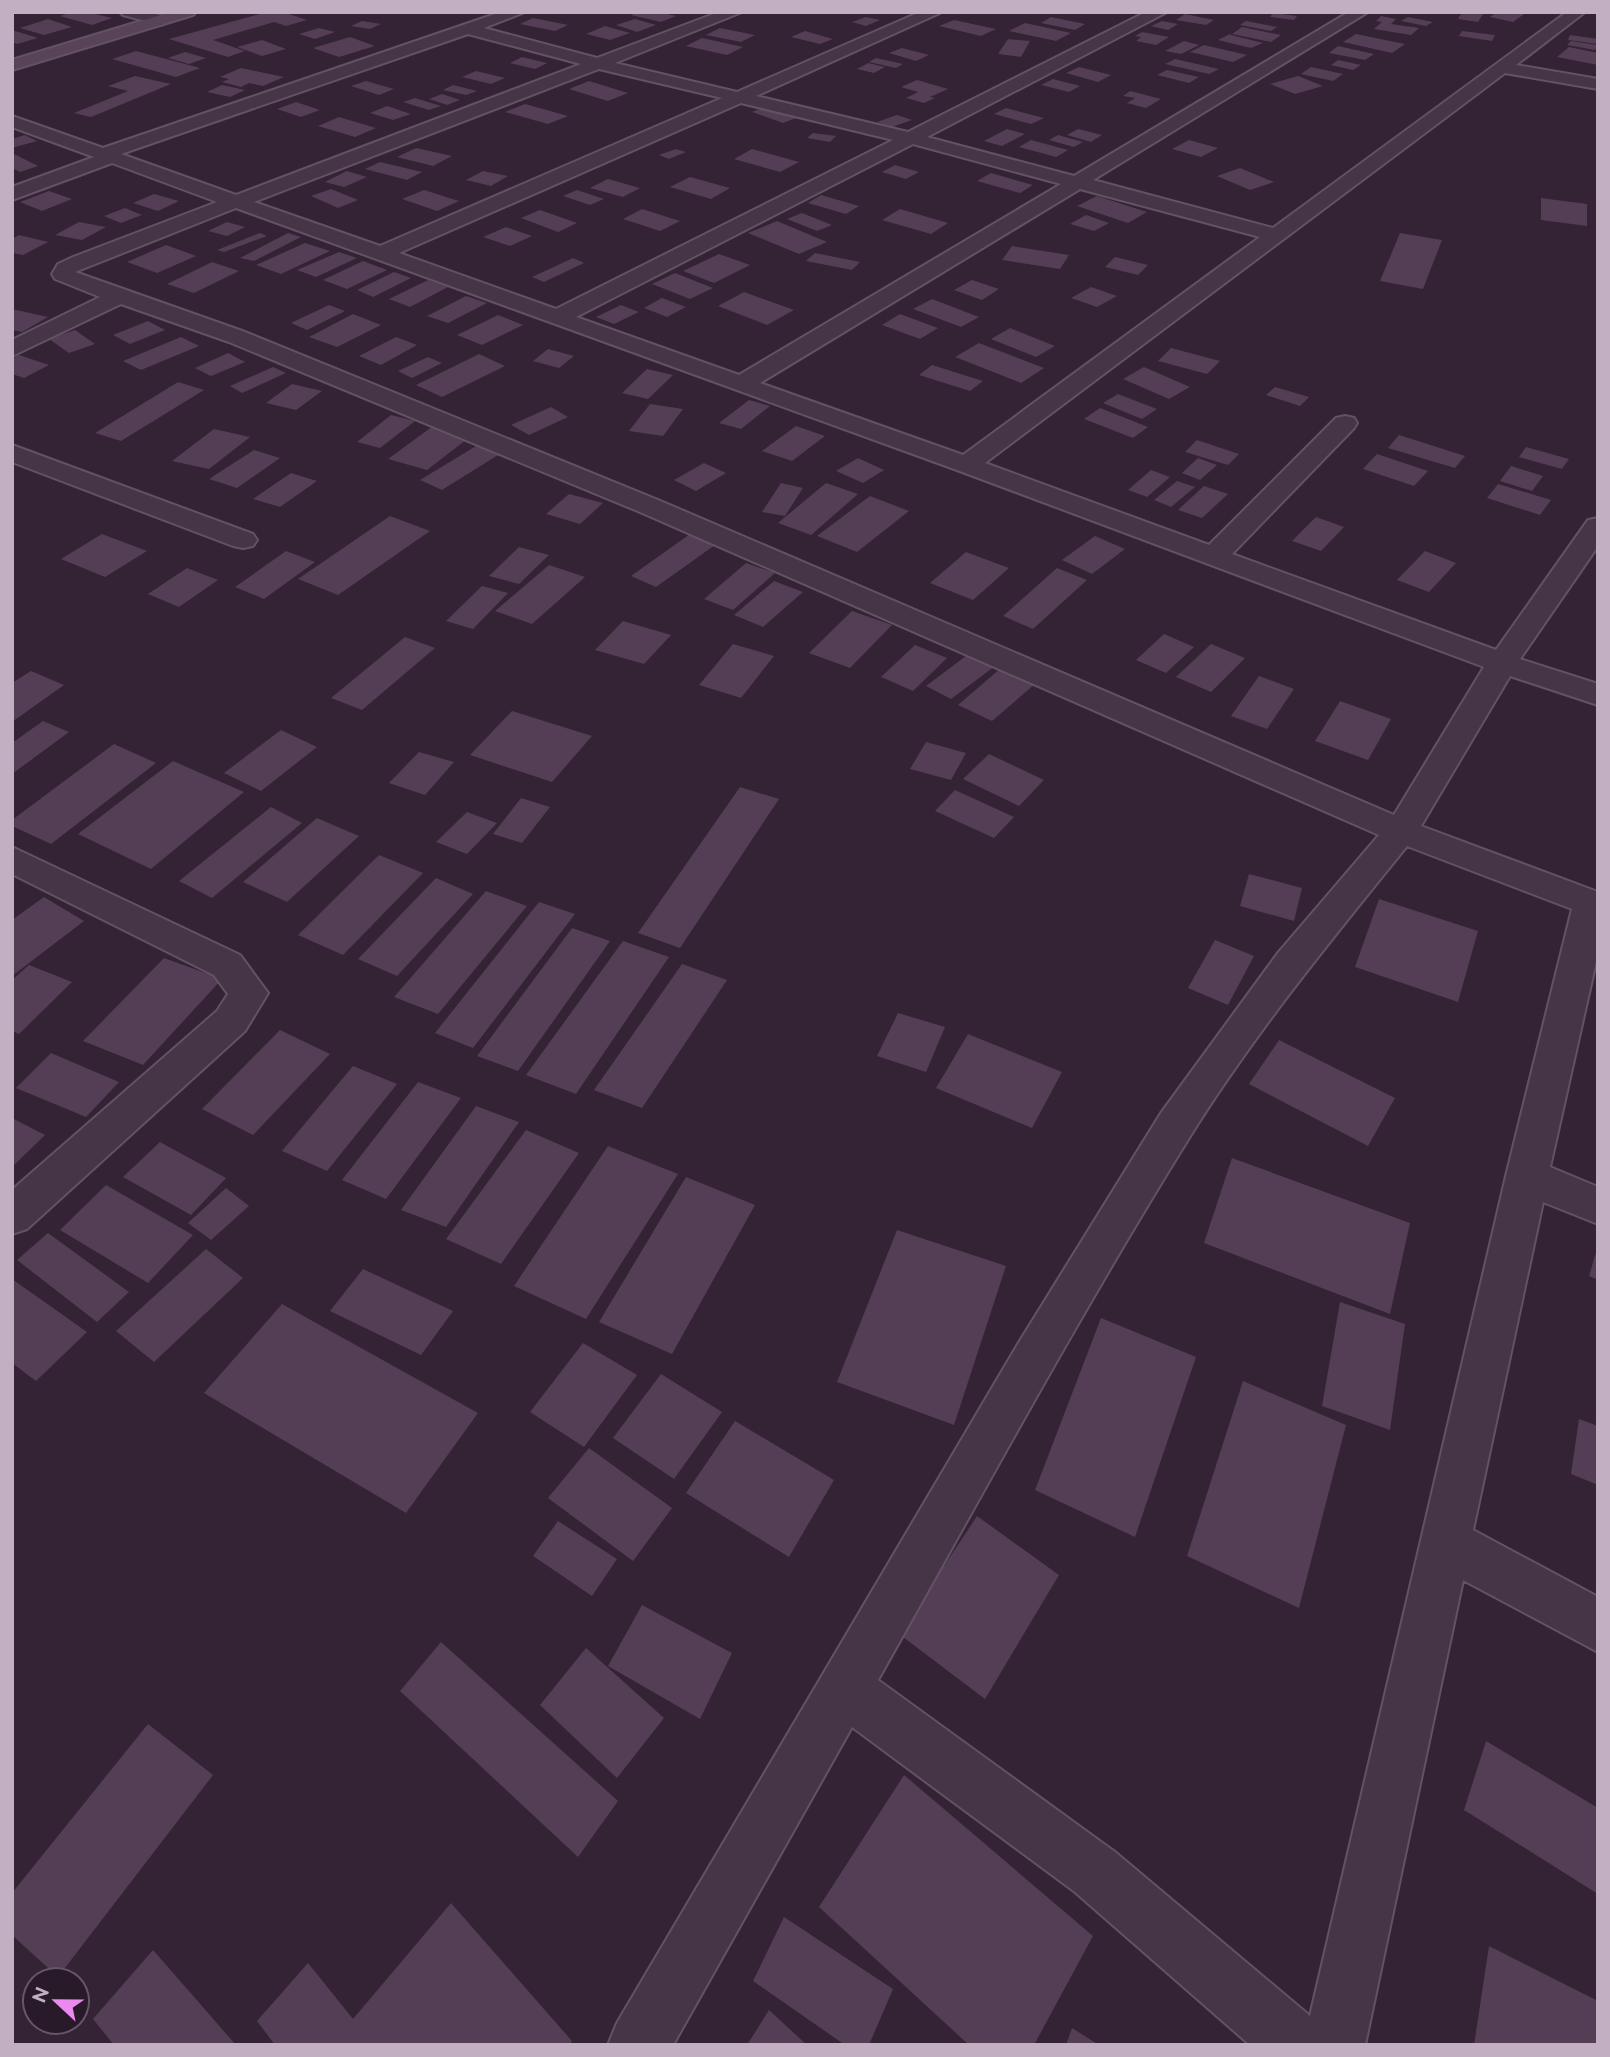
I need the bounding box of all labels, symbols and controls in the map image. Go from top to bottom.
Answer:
north arrow [21,1966,91,2036]
text: N [27,1984,53,2005]

